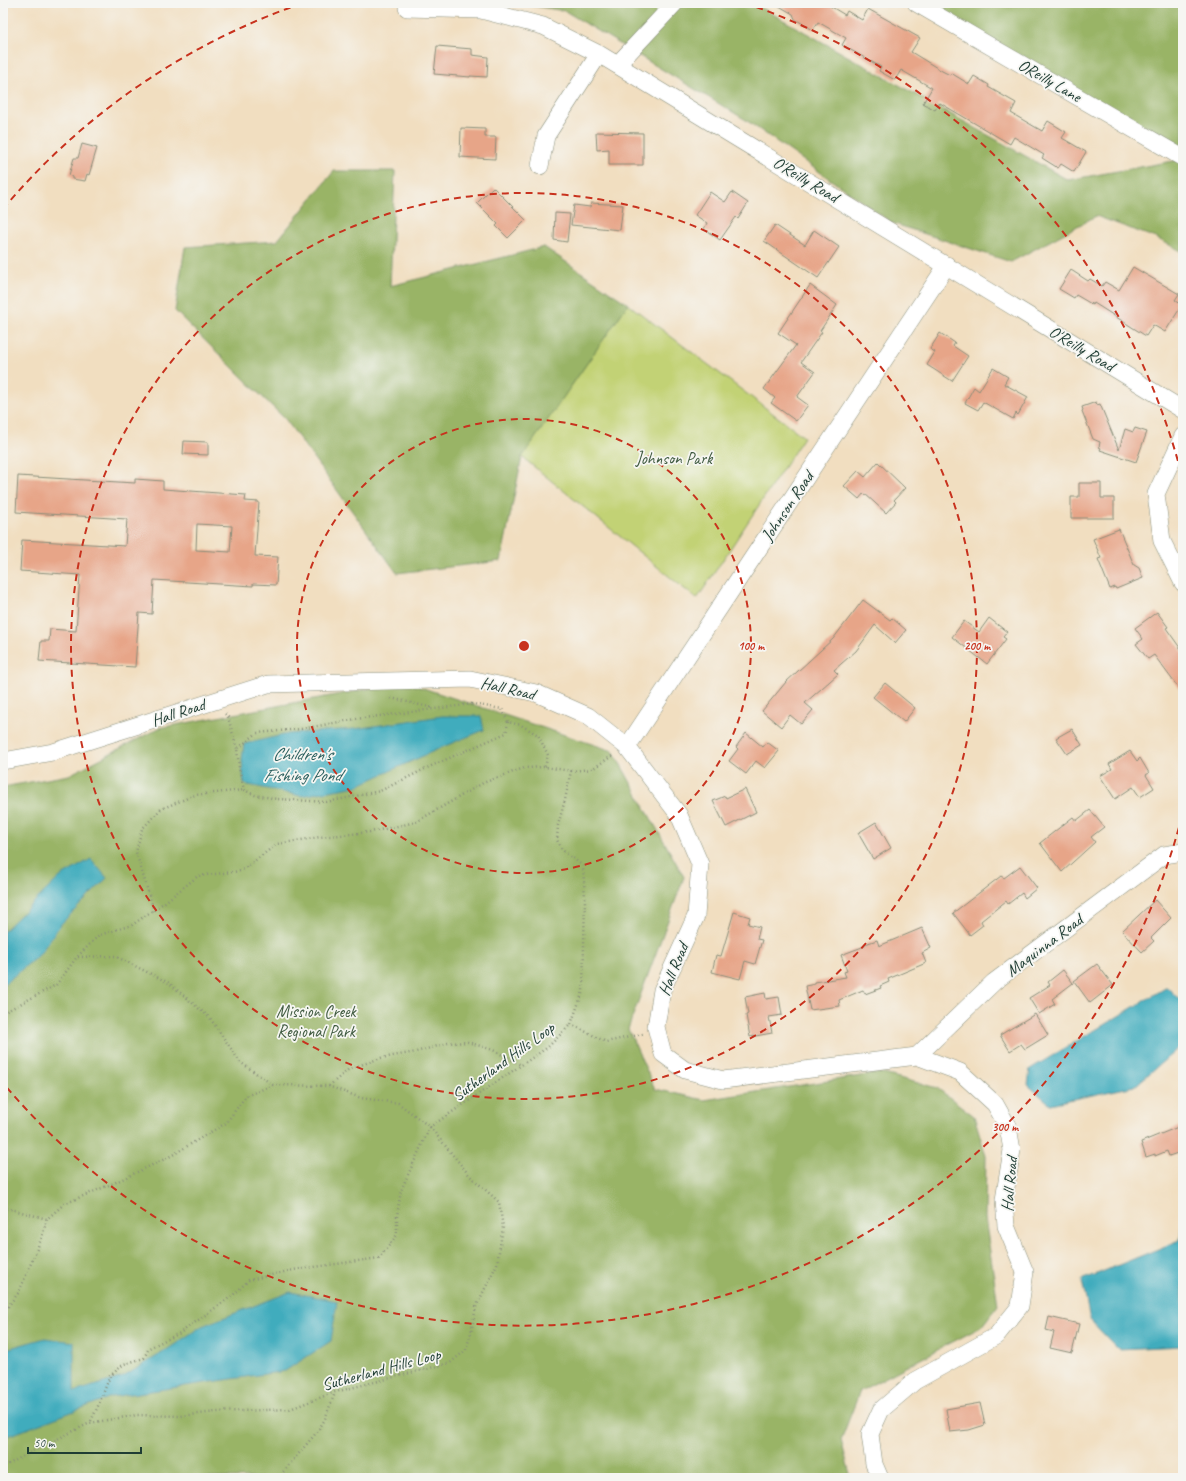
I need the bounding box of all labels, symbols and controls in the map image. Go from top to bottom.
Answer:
street label: OReilly Lane [1015,54,1086,108]
street label: O'Reilly Road [769,152,844,208]
street label: O'Reilly Road [1045,321,1120,377]
park label: Johnson Park [635,448,714,469]
street label: Johnson Road [756,465,820,546]
text: 100 m [738,638,765,654]
text: 200 m [964,638,991,654]
centre of rings [517,639,531,653]
street label: Hall Road [479,672,539,705]
street label: Hall Road [149,693,210,731]
water label: Children's Fishing Pond [263,743,347,786]
street label: Maquinna Road [1002,908,1089,981]
street label: Hall Road [653,938,694,999]
park label: Mission Creek Regional Park [276,1001,358,1042]
street label: Sutherland Hills Loop [448,1016,560,1106]
text: 300 m [992,1119,1019,1135]
street label: Hall Road [997,1153,1023,1212]
street label: Sutherland Hills Loop [320,1343,444,1395]
scale bar [28,1429,141,1455]
text: 50 m [34,1435,56,1451]

